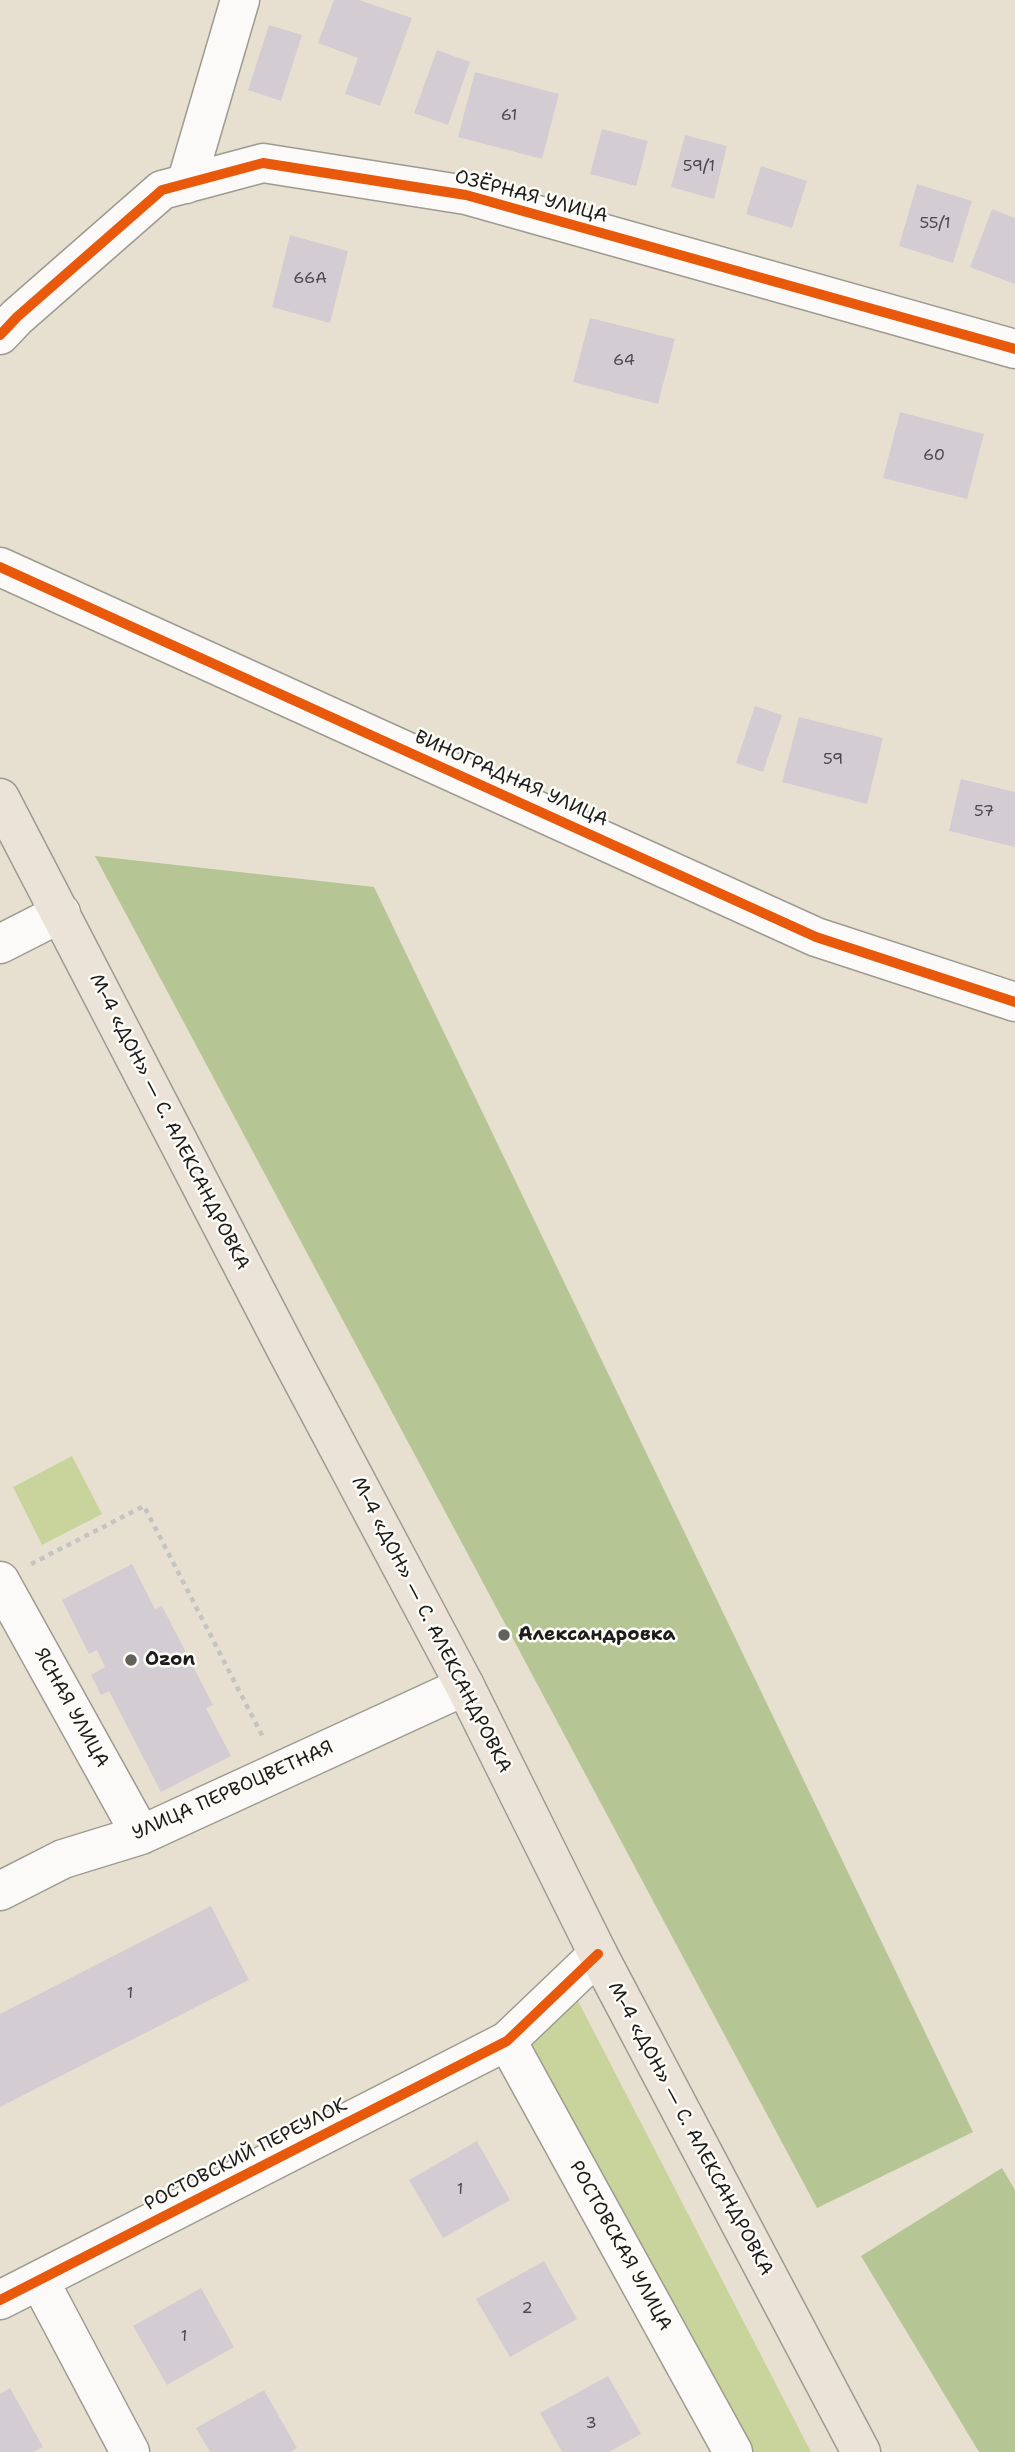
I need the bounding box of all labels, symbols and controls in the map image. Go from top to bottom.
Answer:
house number: 61 [501,106,517,126]
house number: 59/1 [683,157,715,177]
street label: ОЗЁРНАЯ УЛИЦА [452,166,610,228]
house number: 55/1 [919,214,951,234]
house number: 66А [293,269,327,289]
house number: 64 [613,351,635,371]
house number: 60 [923,446,945,466]
street label: ВИНОГРАДНАЯ УЛИЦА [411,726,611,832]
house number: 59 [823,750,843,770]
house number: 57 [974,802,994,822]
street label: М-4 «ДОН» — С. АЛЕКСАНДРОВКА [84,970,254,1274]
street label: М-4 «ДОН» — С. АЛЕКСАНДРОВКА [346,1473,516,1777]
place label: Александровка [518,1624,676,1646]
marker: Александровка [496,1627,512,1643]
street label: ЯСНАЯ УЛИЦА [29,1644,113,1772]
place label: Ozon [145,1649,195,1671]
marker: Ozon [123,1652,139,1668]
street label: УЛИЦА ПЕРВОЦВЕТНАЯ [129,1736,337,1846]
street label: М-4 «ДОН» — С. АЛЕКСАНДРОВКА [603,1978,777,2280]
house number: 1 [127,1984,133,2004]
street label: РОСТОВСКИЙ ПЕРЕУЛОК [141,2094,351,2216]
street label: РОСТОВСКАЯ УЛИЦА [564,2157,676,2335]
house number: 1 [457,2180,463,2200]
house number: 2 [521,2299,533,2319]
house number: 1 [181,2327,187,2347]
house number: 3 [585,2414,597,2434]

